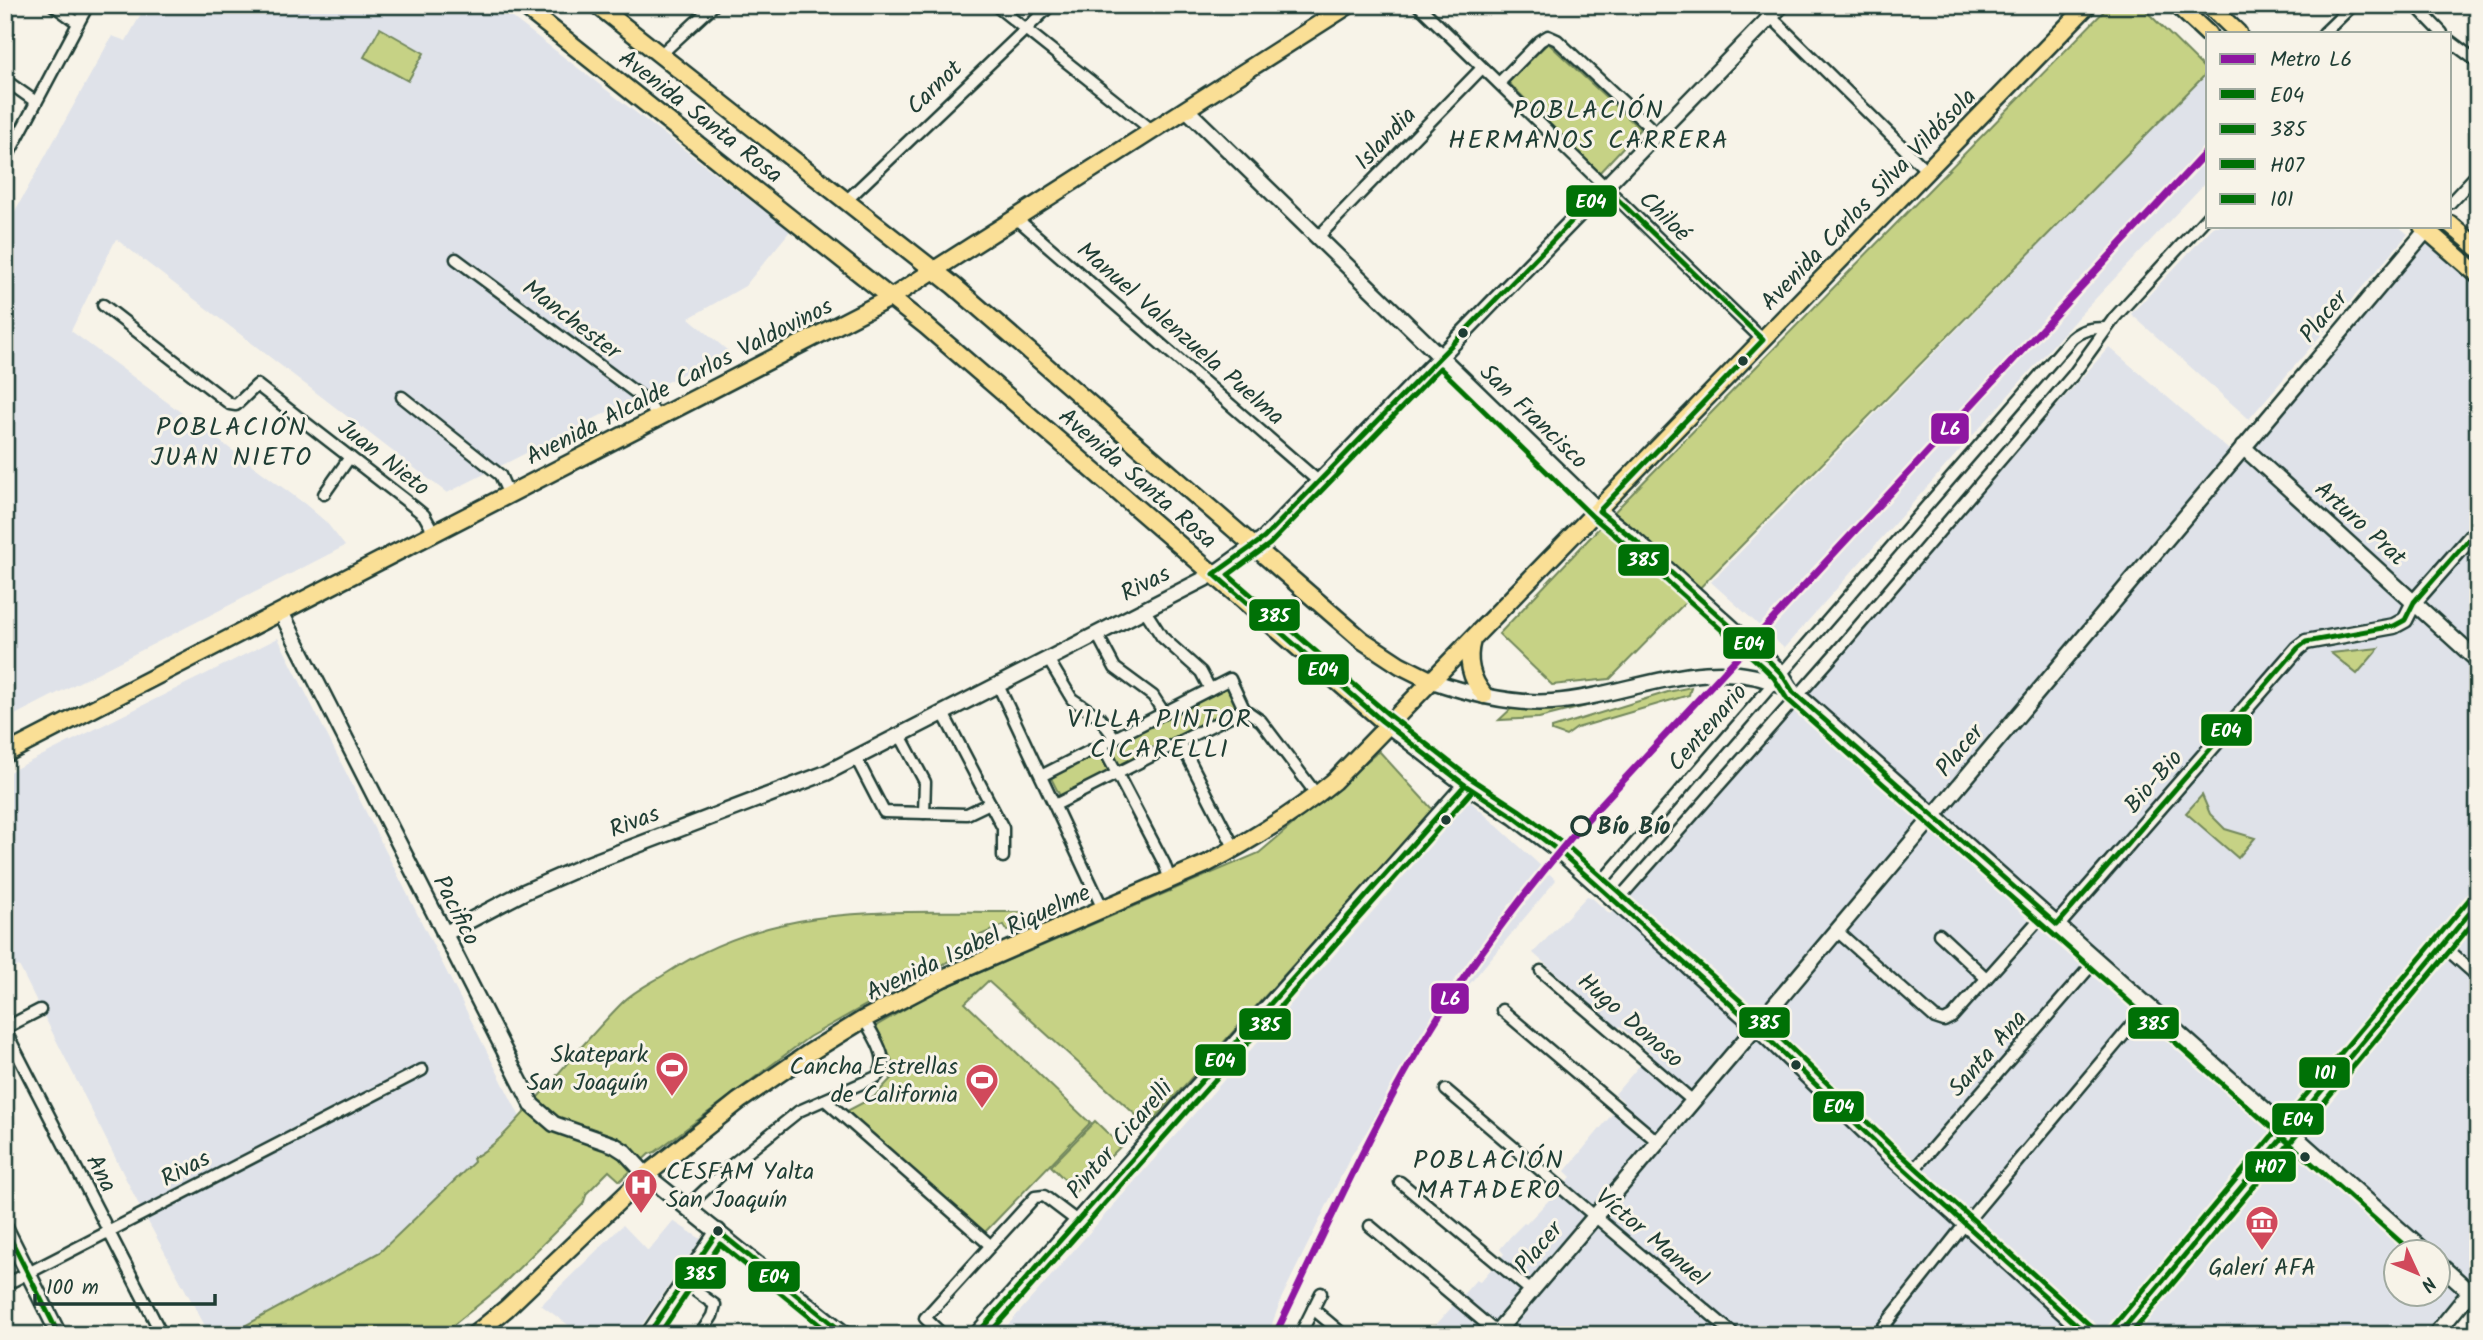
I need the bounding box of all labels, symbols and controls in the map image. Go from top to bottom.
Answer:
legend [2206,32,2452,228]
street label: Avenida Santa Rosa [609,40,791,194]
text: Metro L6 [2270,44,2352,77]
street label: Carnot [898,50,973,125]
street label: Avenida Carlos Silva Vildósola [1752,79,1987,321]
text: E04 [2270,80,2304,113]
district label: POBLACIÓN HERMANOS CARRERA [1448,90,1730,162]
street label: Islandia [1345,98,1427,180]
text: 385 [2270,114,2308,147]
text: H07 [2270,150,2306,183]
street label: Chiloé [1629,182,1700,253]
line badge: E04 [1565,184,1618,218]
text: I01 [2270,184,2294,217]
text: E04 [1576,188,1607,218]
street label: Manuel Valenzuela Puelma [1067,232,1293,436]
street label: Manchester [513,270,631,372]
street label: Placer [2290,280,2360,352]
street label: Avenida Alcalde Carlos Valdovinos [519,288,840,477]
unlabelled marker [1456,326,1470,340]
unlabelled marker [1736,354,1750,368]
street label: San Francisco [1469,355,1597,480]
street label: Avenida Santa Rosa [1049,399,1225,560]
district label: POBLACIÓN JUAN NIETO [151,407,313,479]
street label: Juan Nieto [328,409,438,507]
line badge: L6 [1930,412,1970,445]
text: L6 [1940,415,1960,445]
street label: Arturo Prat [2305,472,2416,577]
line badge: 385 [1617,543,1670,577]
text: 385 [1626,546,1660,576]
street label: Rivas [1114,555,1177,613]
line badge: 385 [1248,598,1301,632]
text: 385 [1257,602,1291,632]
line badge: E04 [1722,626,1776,660]
text: E04 [1734,630,1765,660]
line badge: E04 [1297,653,1350,686]
text: E04 [1308,656,1339,686]
street label: Centenario [1658,675,1758,781]
district label: VILLA PINTOR CICARELLI [1067,699,1253,771]
line badge: E04 [2200,713,2253,747]
street label: Placer [1926,714,1996,786]
text: E04 [2211,717,2242,747]
street label: Bio-Bio [2115,741,2193,823]
street label: Rivas [604,795,665,850]
place label: Bío Bío [1597,808,1671,847]
unlabelled marker [1439,813,1453,827]
marker: Bío Bío [1571,816,1591,836]
street label: Pacifico [421,868,490,953]
street label: Avenida Isabel Riquelme [860,874,1098,1013]
street label: Hugo Donoso [1568,964,1692,1079]
line badge: L6 [1430,982,1470,1015]
text: L6 [1440,985,1460,1015]
street label: Santa Ana [1939,1001,2037,1107]
line badge: 385 [1738,1006,1791,1039]
line badge: 385 [2127,1006,2180,1040]
line badge: 385 [1238,1007,1292,1041]
text: 385 [1747,1009,1781,1039]
text: 385 [2136,1010,2170,1040]
text: 385 [1248,1011,1282,1041]
place label: Skatepark San Joaquín [527,1036,649,1103]
line badge: E04 [1194,1043,1247,1077]
text: E04 [1205,1047,1236,1077]
place label: Cancha Estrellas de California [790,1048,958,1115]
sports icon: Skatepark San Joaquín [653,1049,691,1098]
line badge: I01 [2298,1056,2351,1089]
unlabelled marker [1789,1058,1803,1072]
text: I01 [2314,1059,2336,1089]
sports icon: Cancha Estrellas de California [963,1061,1001,1110]
street label: Pintor Cicarelli [1057,1071,1184,1208]
line badge: E04 [1812,1090,1865,1123]
text: E04 [1824,1093,1855,1123]
line badge: E04 [2271,1102,2325,1136]
text: E04 [2283,1106,2314,1136]
street label: Rivas [154,1140,218,1199]
district label: POBLACIÓN MATADERO [1413,1140,1565,1212]
street label: Ana [75,1148,127,1200]
line badge: H07 [2244,1150,2297,1183]
unlabelled marker [2298,1150,2312,1164]
place label: CESFAM Yalta San Joaquín [666,1153,814,1220]
text: H07 [2254,1153,2287,1183]
hospital icon: CESFAM Yalta San Joaquín [622,1166,660,1215]
street label: Víctor Manuel [1586,1179,1717,1298]
museum icon: Galerí AFA [2243,1203,2281,1252]
street label: Placer [1505,1211,1575,1283]
unlabelled marker [711,1224,725,1238]
north arrow [2382,1238,2452,1308]
place label: Galerí AFA [2208,1249,2316,1288]
line badge: 385 [674,1256,727,1290]
text: 385 [683,1260,717,1290]
line badge: E04 [747,1260,801,1293]
scale bar [35,1263,215,1307]
text: E04 [759,1263,790,1293]
text: N [2413,1269,2443,1298]
text: 100 m [46,1272,99,1305]

